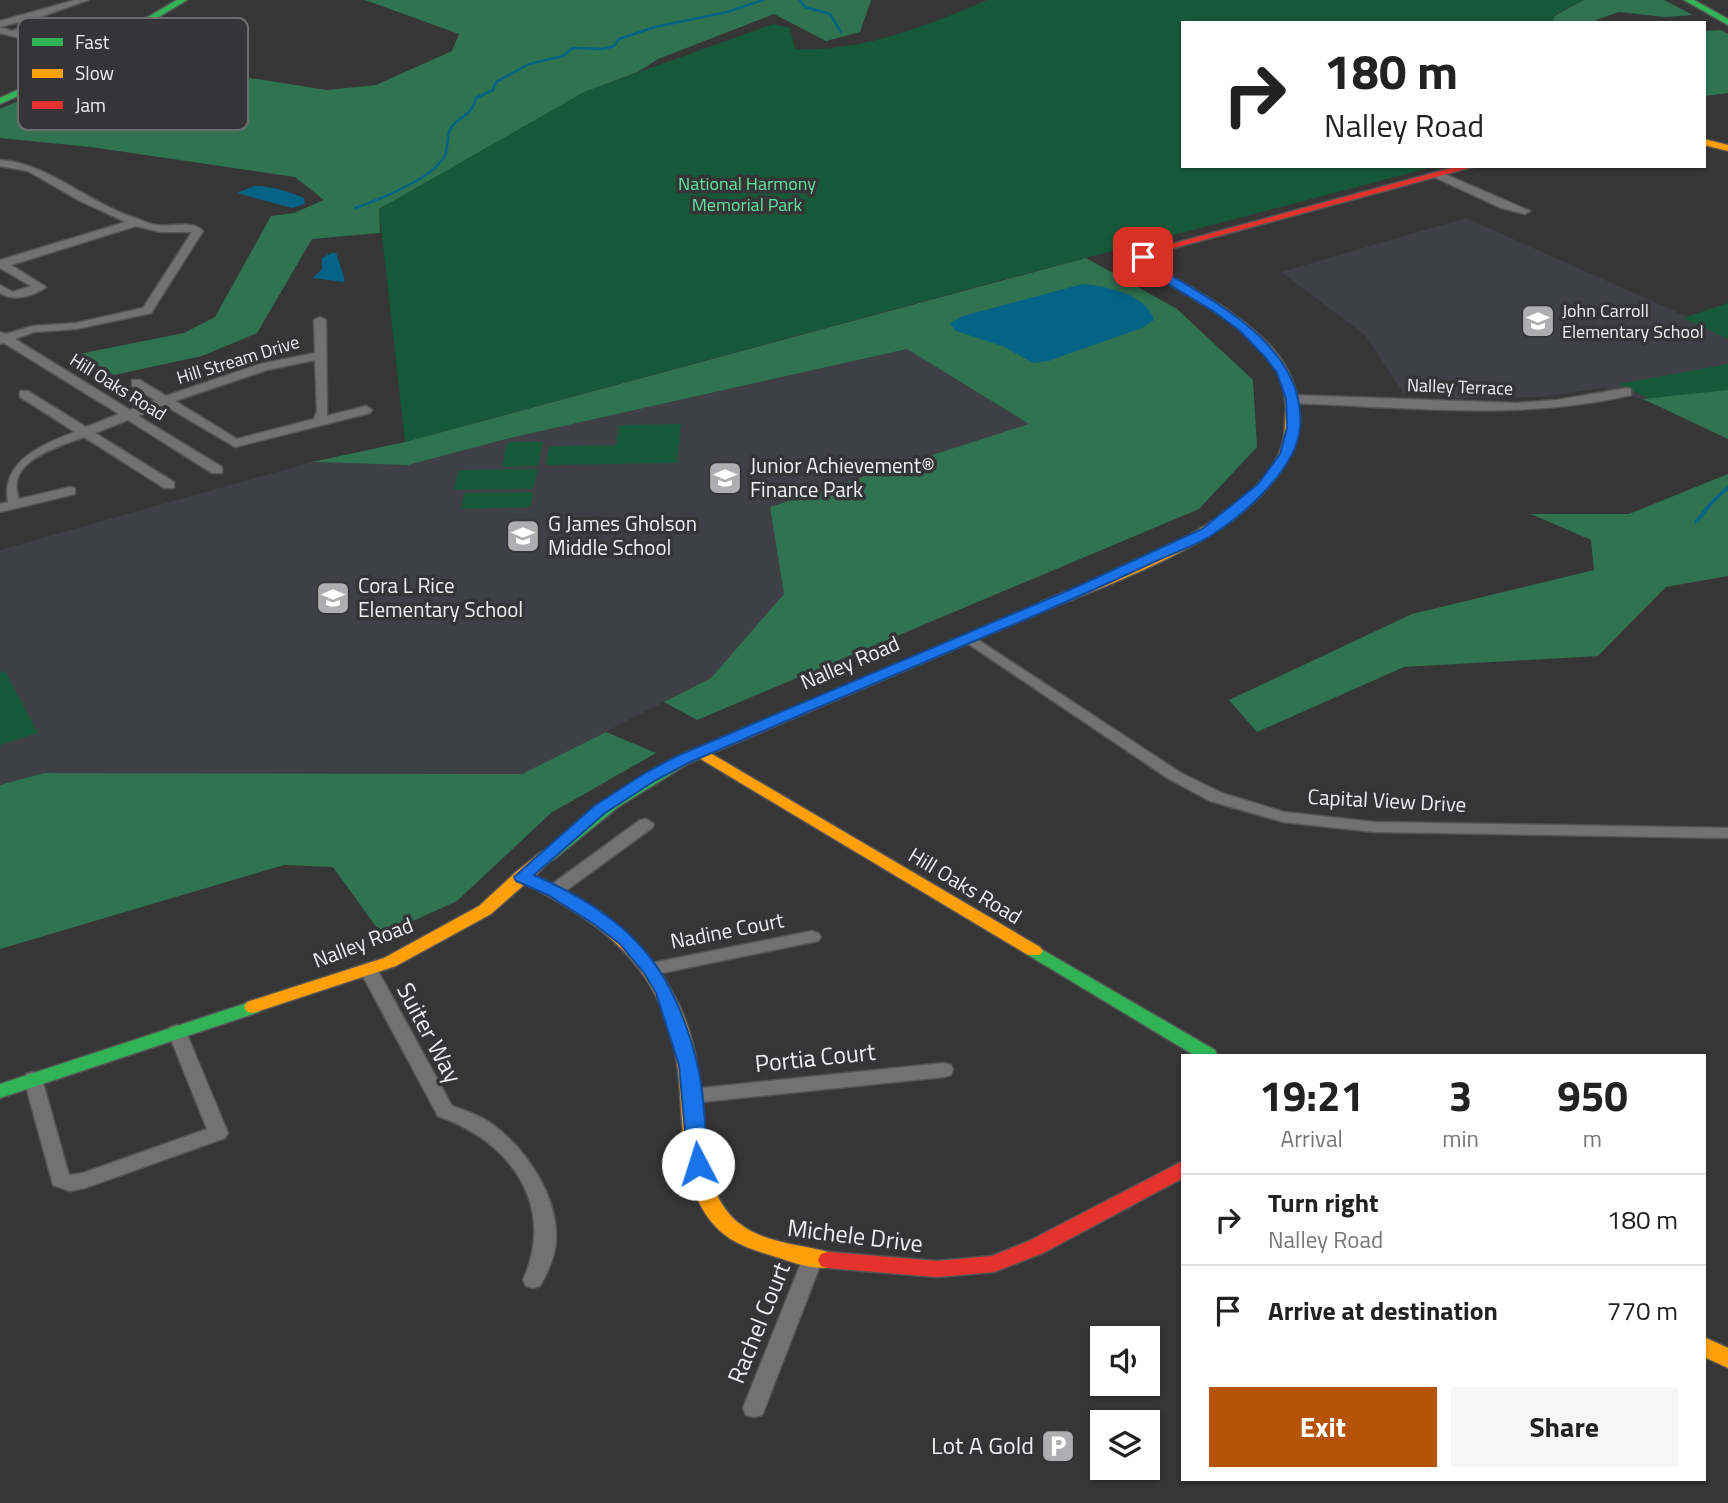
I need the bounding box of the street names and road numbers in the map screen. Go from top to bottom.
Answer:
street label: Hill Stream Drive [173,328,302,391]
street label: Hill Oaks Road [65,346,172,427]
street label: Nalley Terrace [1406,371,1514,402]
street label: Nalley Road [795,627,904,697]
street label: Capital View Drive [1307,780,1467,820]
street label: Hill Oaks Road [903,839,1028,932]
street label: Nadine Court [667,903,787,957]
street label: Nalley Road [308,908,417,976]
street label: Suiter Way [388,976,472,1090]
street label: Portia Court [753,1033,878,1081]
street label: Michele Drive [785,1209,925,1261]
street label: Rachel Court [717,1256,799,1389]

